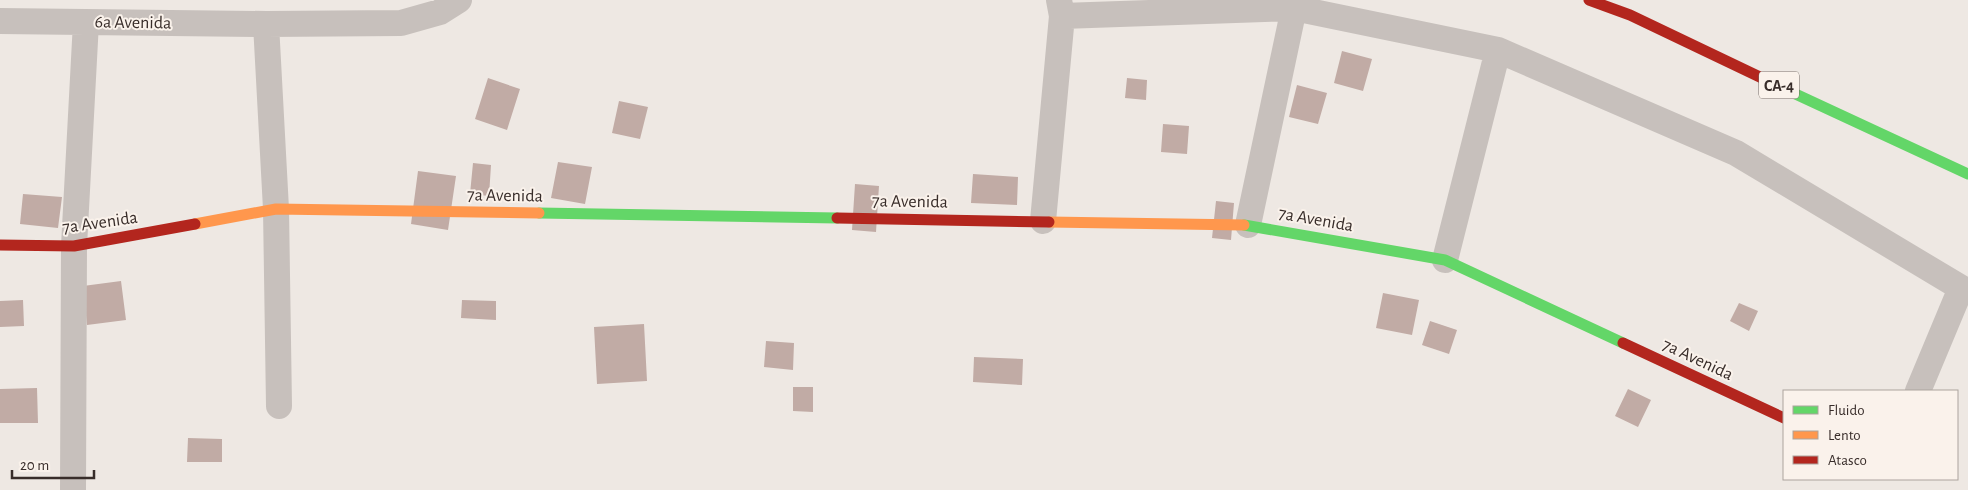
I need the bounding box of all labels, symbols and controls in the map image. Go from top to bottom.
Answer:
street label: 6a Avenida [94,13,172,33]
road number: CA-4 [1759,72,1799,98]
street label: 7a Avenida [467,186,543,206]
street label: 7a Avenida [872,192,948,212]
street label: 7a Avenida [1277,205,1355,235]
street label: 7a Avenida [61,209,139,237]
street label: 7a Avenida [1659,336,1736,384]
legend [1783,390,1958,480]
text: Fluido [1828,403,1865,418]
text: Lento [1828,428,1861,443]
scale bar [12,448,95,480]
text: Atasco [1828,453,1867,468]
text: 20 m [20,458,49,473]

